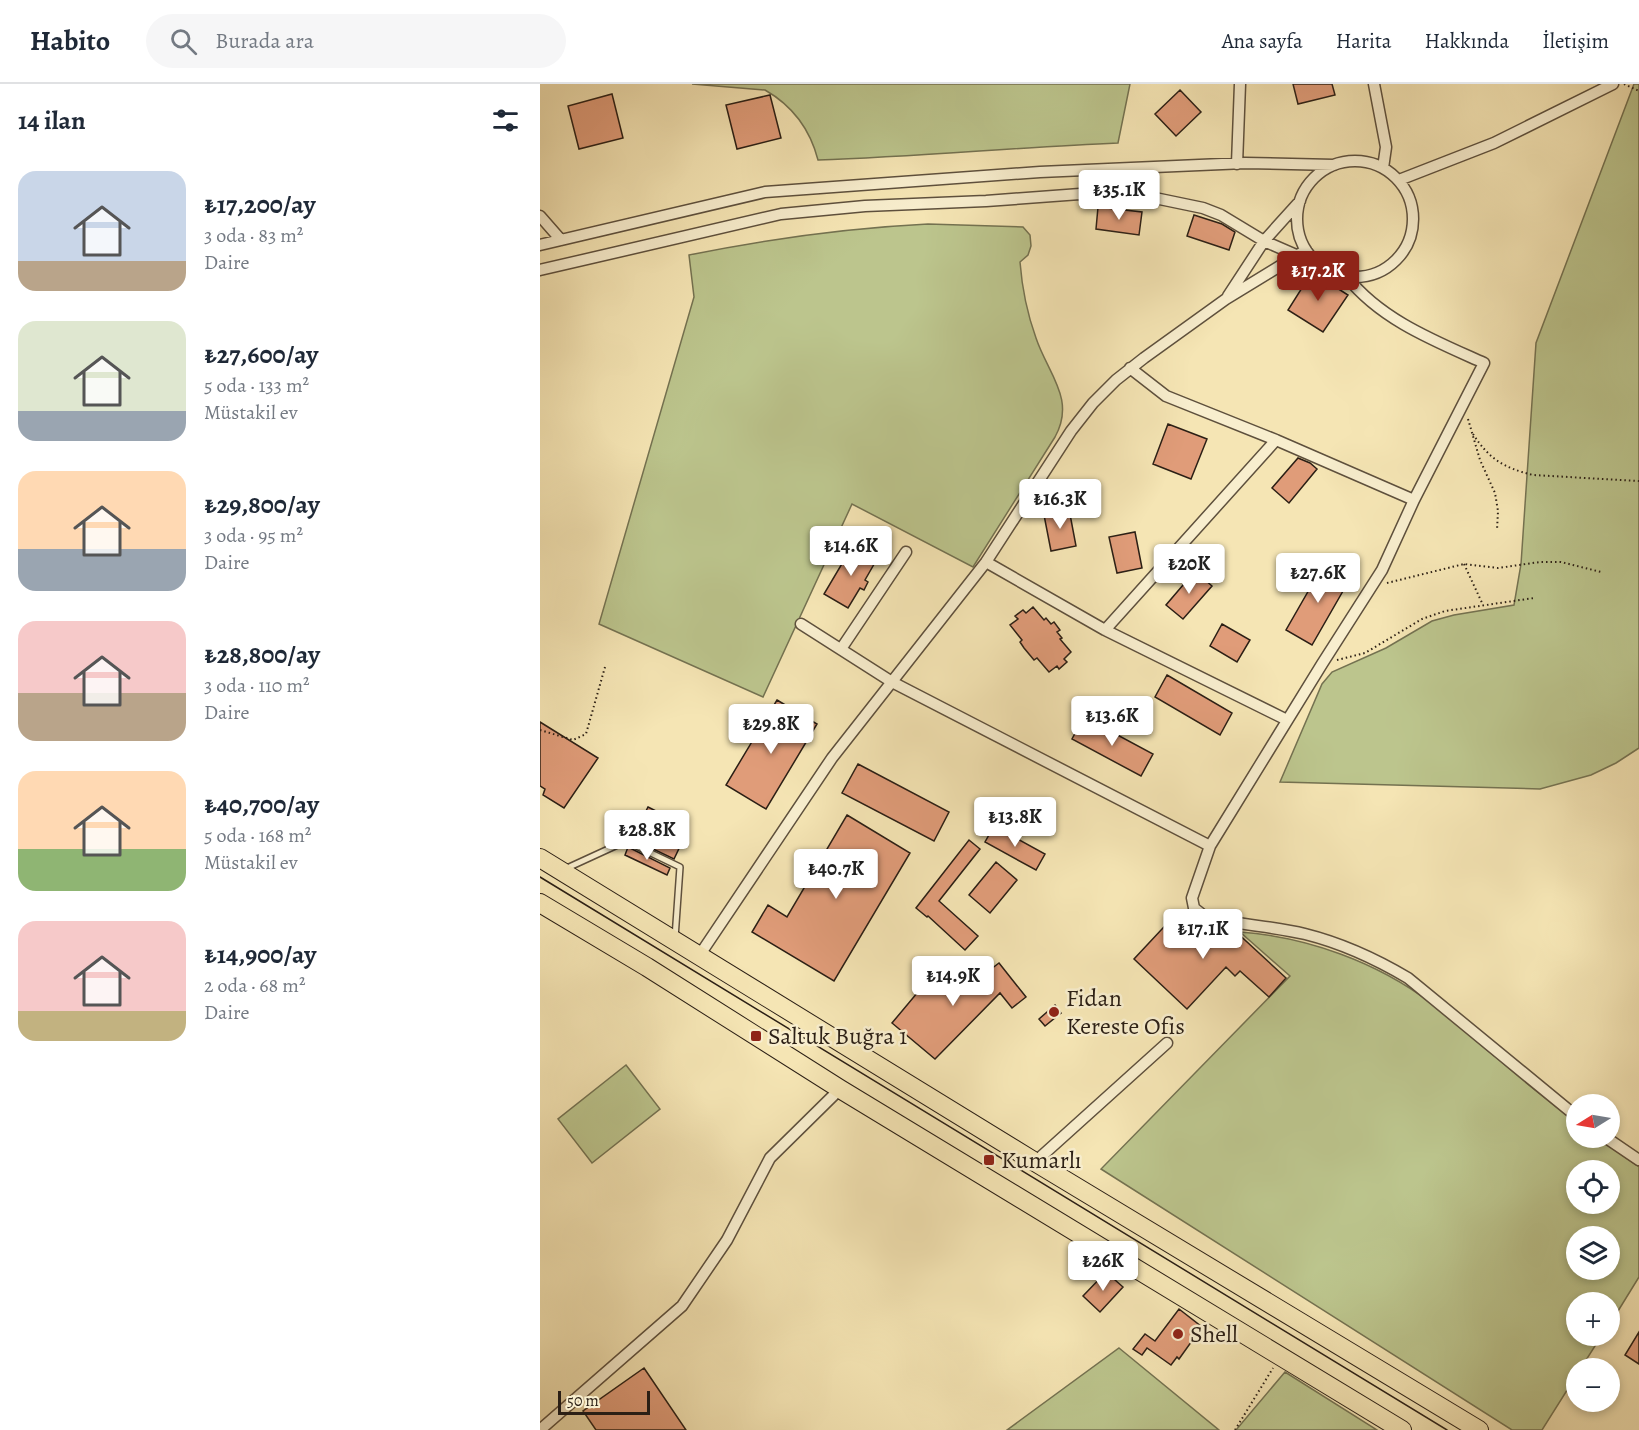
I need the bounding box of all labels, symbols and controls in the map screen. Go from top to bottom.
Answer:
search box [146,14,566,68]
text: Habito [30,22,110,60]
icon: search [167,25,200,58]
text: Burada ara [215,26,314,56]
text: Ana sayfa [1222,27,1303,55]
text: Harita [1336,27,1392,55]
text: Hakkında [1425,27,1509,55]
text: İletişim [1542,27,1609,55]
text: 14 ilan [18,103,86,138]
icon: filters [489,104,522,137]
pin: ₺35.1K [1070,170,1168,221]
text: ₺35.1K [1093,176,1145,203]
text: ₺17,200/ay [204,187,316,222]
icon: home [66,195,138,267]
text: 3 oda · 83 m² [204,222,303,249]
text: Daire [204,249,249,276]
pin: ₺17.2K [1269,251,1367,302]
text: ₺17.2K [1291,257,1345,284]
text: ₺27,600/ay [204,337,318,372]
icon: home [66,345,138,417]
text: 5 oda · 133 m² [204,372,309,399]
text: Müstakil ev [204,399,298,426]
pin: ₺16.3K [1011,479,1109,530]
text: ₺16.3K [1033,485,1087,512]
text: ₺29,800/ay [204,487,320,522]
icon: home [66,495,138,567]
text: 3 oda · 95 m² [204,522,303,549]
pin: ₺14.6K [802,526,900,577]
text: ₺14.6K [824,532,878,559]
pin: ₺20K [1153,544,1225,595]
text: Daire [204,549,249,576]
text: ₺20K [1168,550,1210,577]
pin: ₺27.6K [1269,553,1367,604]
text: ₺27.6K [1290,559,1346,586]
text: ₺28,800/ay [204,637,320,672]
icon: home [66,645,138,717]
text: 3 oda · 110 m² [204,672,310,699]
pin: ₺13.6K [1063,696,1161,747]
text: Daire [204,699,249,726]
text: ₺13.6K [1085,702,1139,729]
pin: ₺29.8K [722,704,820,755]
text: ₺29.8K [743,710,799,737]
text: ₺40,700/ay [204,787,319,822]
icon: home [66,795,138,867]
pin: ₺13.8K [966,797,1064,848]
text: ₺13.8K [988,803,1042,830]
pin: ₺28.8K [598,810,696,861]
text: ₺28.8K [618,816,676,843]
text: 5 oda · 168 m² [204,822,311,849]
text: Müstakil ev [204,849,298,876]
pin: ₺40.7K [787,849,885,900]
text: ₺40.7K [808,855,864,882]
pin: ₺17.1K [1154,909,1252,960]
text: ₺17.1K [1177,915,1229,942]
text: ₺14,900/ay [204,937,316,972]
icon: home [66,945,138,1017]
pin: ₺14.9K [904,956,1002,1007]
text: ₺14.9K [926,962,980,989]
text: 2 oda · 68 m² [204,972,305,999]
place label: Fidan Kereste Ofis [1066,982,1185,1042]
text: Daire [204,999,249,1026]
marker: Fidan Kereste Ofis [1047,1005,1061,1019]
place label: Saltuk Buğra 1 [768,1020,907,1052]
marker: Saltuk Buğra 1 [749,1029,763,1043]
north arrow [1566,1094,1620,1148]
map controls [1566,1094,1620,1412]
place label: Kumarlı [1001,1144,1082,1176]
marker: Kumarlı [982,1153,996,1167]
button: locate [1566,1160,1620,1214]
button: layers [1566,1226,1620,1280]
pin: ₺26K [1067,1241,1139,1292]
text: ₺26K [1082,1247,1124,1274]
button: + [1566,1292,1620,1346]
place label: Shell [1190,1318,1238,1350]
marker: Shell [1171,1327,1185,1341]
button: − [1566,1358,1620,1412]
scale bar [558,1388,650,1416]
text: 50 m [567,1390,599,1412]

